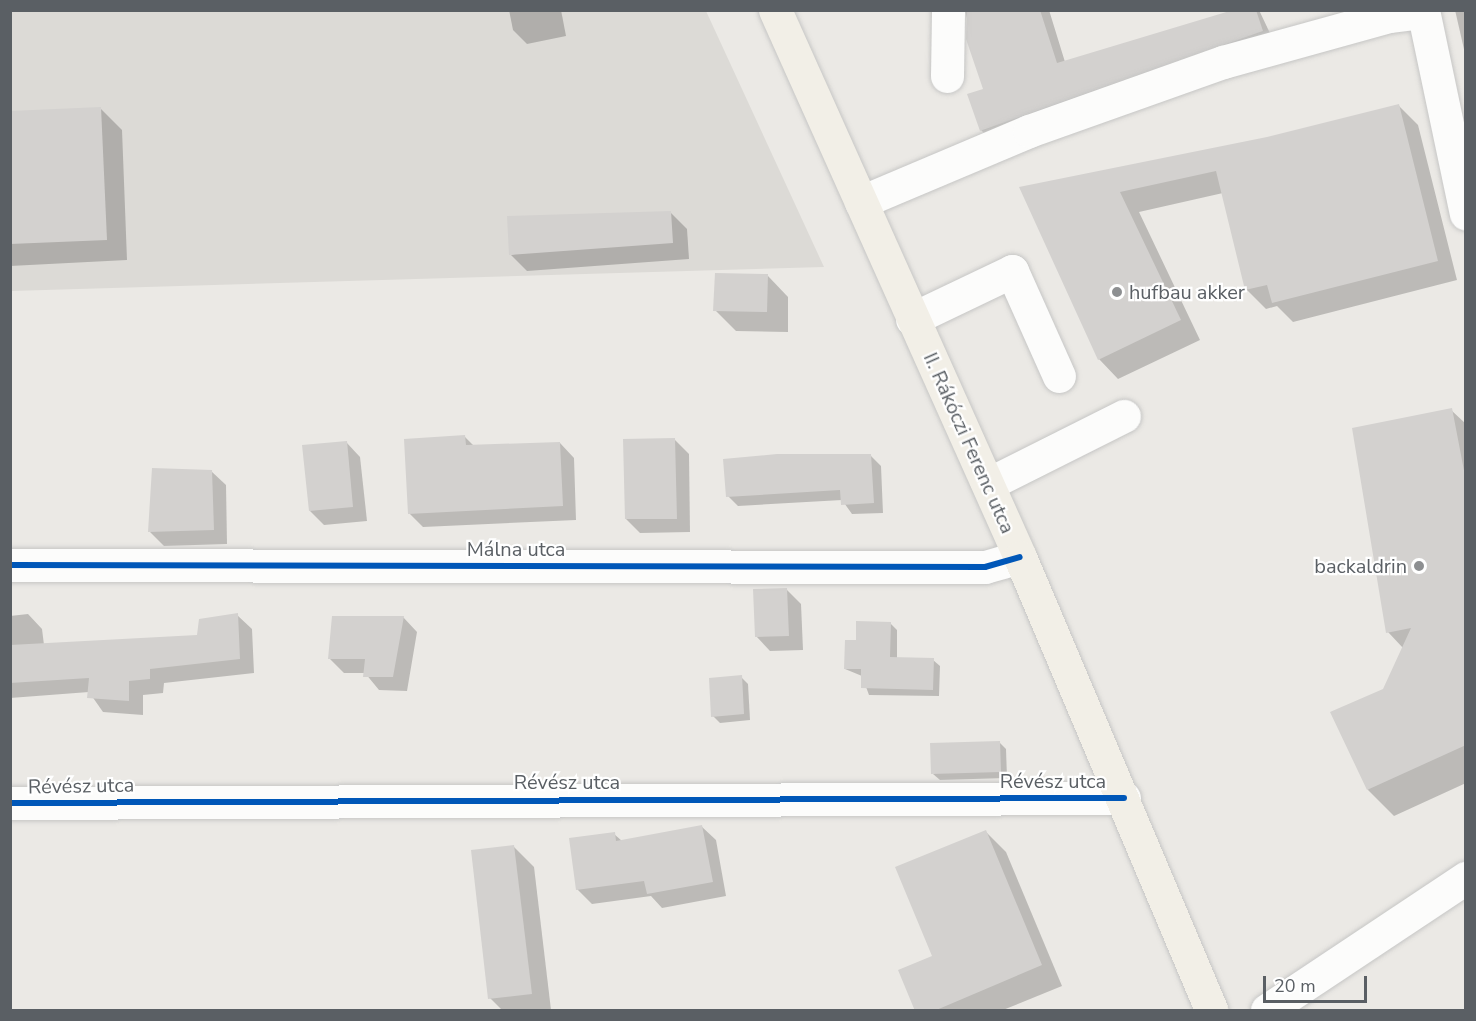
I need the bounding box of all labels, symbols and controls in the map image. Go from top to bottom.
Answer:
place label: hufbau akker [1129,280,1245,304]
marker: hufbau akker [1110,285,1124,299]
street label: II. Rákóczi Ferenc utca [918,349,1020,537]
street label: Málna utca [467,537,565,561]
place label: backaldrin [1314,554,1407,578]
marker: backaldrin [1412,559,1426,573]
street label: Révész utca [1000,769,1106,793]
street label: Révész utca [514,770,620,794]
street label: Révész utca [28,773,134,799]
scale bar [1266,964,1370,1002]
text: 20 m [1274,974,1316,998]

